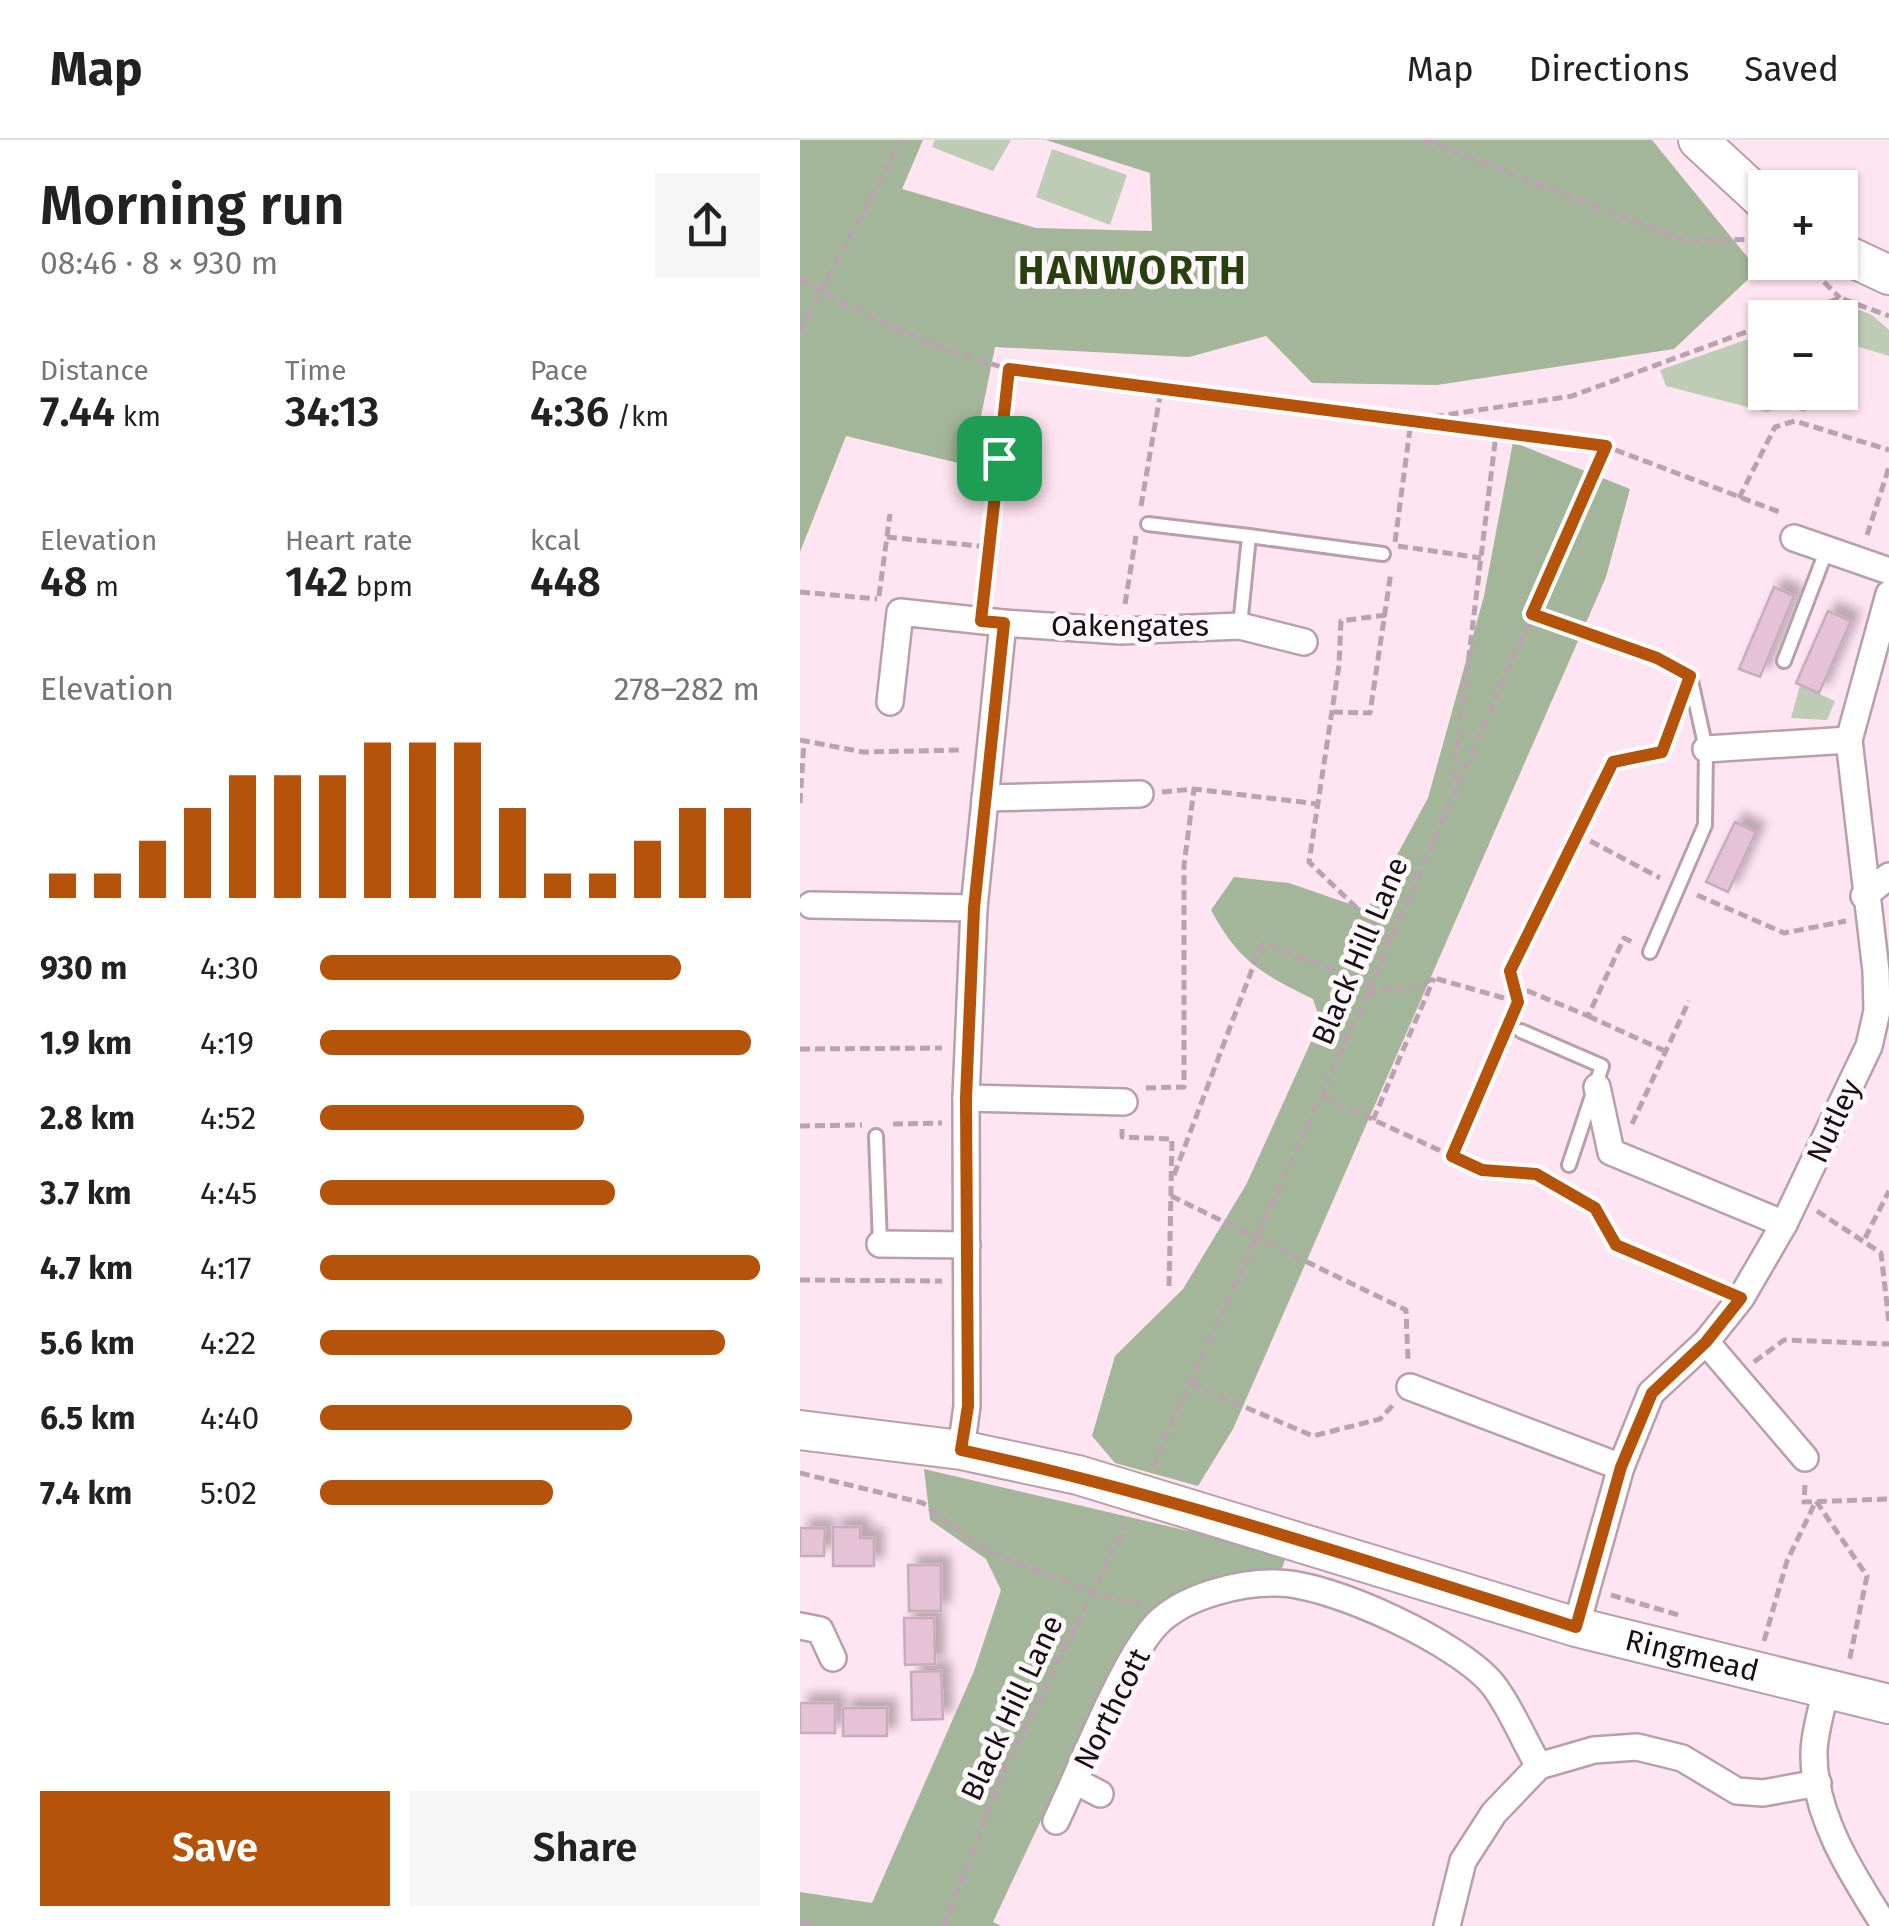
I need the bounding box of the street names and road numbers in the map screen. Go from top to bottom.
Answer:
street label: Oakengates [1051,608,1209,644]
street label: Black Hill Lane [1304,852,1416,1050]
street label: Nutley [1799,1073,1869,1169]
street label: Black Hill Lane [953,1610,1071,1806]
street label: Ringmead [1622,1622,1762,1689]
street label: Northcott [1066,1642,1158,1775]

